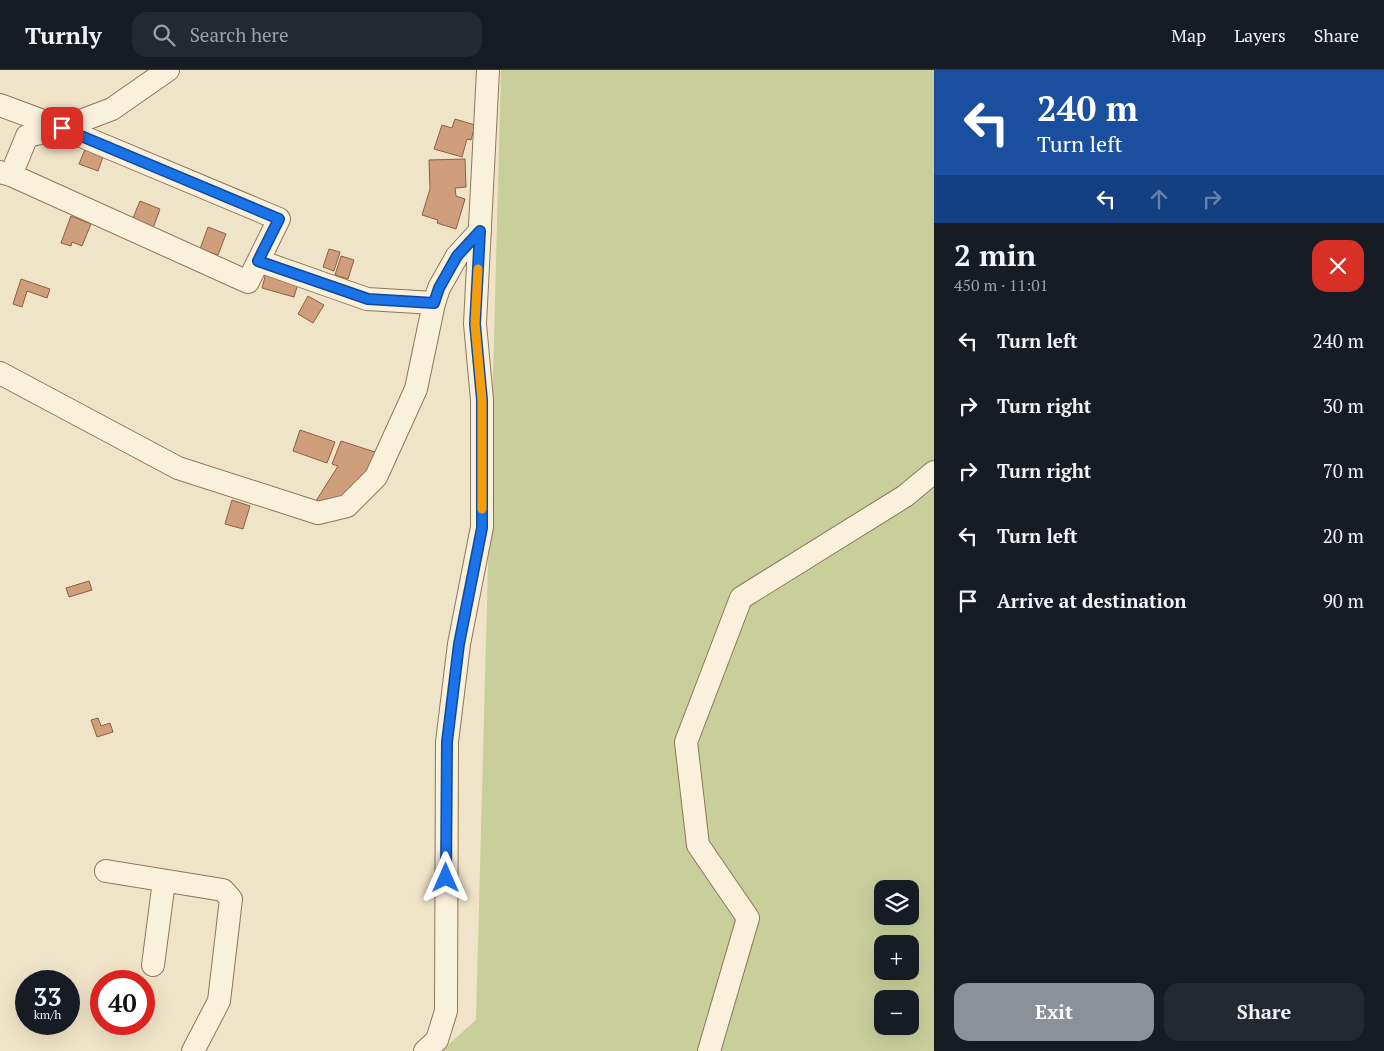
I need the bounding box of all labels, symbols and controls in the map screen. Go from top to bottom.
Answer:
search box [132,12,482,57]
text: Turnly [25,19,102,51]
icon: search [150,21,178,49]
text: Search here [190,22,288,47]
text: Map [1171,23,1206,47]
text: Layers [1234,23,1286,47]
text: Share [1314,23,1359,47]
text: 240 m [1037,85,1138,131]
icon: left [954,90,1019,155]
pin [41,107,83,149]
icon: arrive [48,114,76,142]
text: Turn left [1037,129,1123,158]
icon: left [1092,185,1120,213]
icon: ahead [1145,185,1173,213]
icon: right [1198,185,1226,213]
text: 2 min [954,235,1036,275]
button: close [1312,240,1364,292]
text: 450 m · 11:01 [954,274,1048,296]
icon: left [954,327,982,355]
text: Turn left [997,328,1078,353]
text: 240 m [1313,328,1364,353]
icon: right [954,392,982,420]
text: Turn right [997,393,1091,418]
text: 30 m [1323,393,1364,418]
icon: right [954,457,982,485]
text: Turn right [997,458,1091,483]
text: 70 m [1323,458,1364,483]
icon: left [954,522,982,550]
text: Turn left [997,523,1078,548]
text: 20 m [1323,523,1364,548]
icon: arrive [954,587,982,615]
text: Arrive at destination [997,588,1186,613]
text: 90 m [1323,588,1364,613]
position arrow [419,851,471,903]
map controls [874,880,919,1035]
button: layers [874,880,919,925]
button: + [874,935,919,980]
speed limit sign: 40 [90,970,155,1035]
text: 33 [33,980,62,1013]
button: Exit [954,983,1154,1041]
button: Share [1164,983,1364,1041]
button: − [874,990,919,1035]
text: km/h [34,1007,61,1022]

